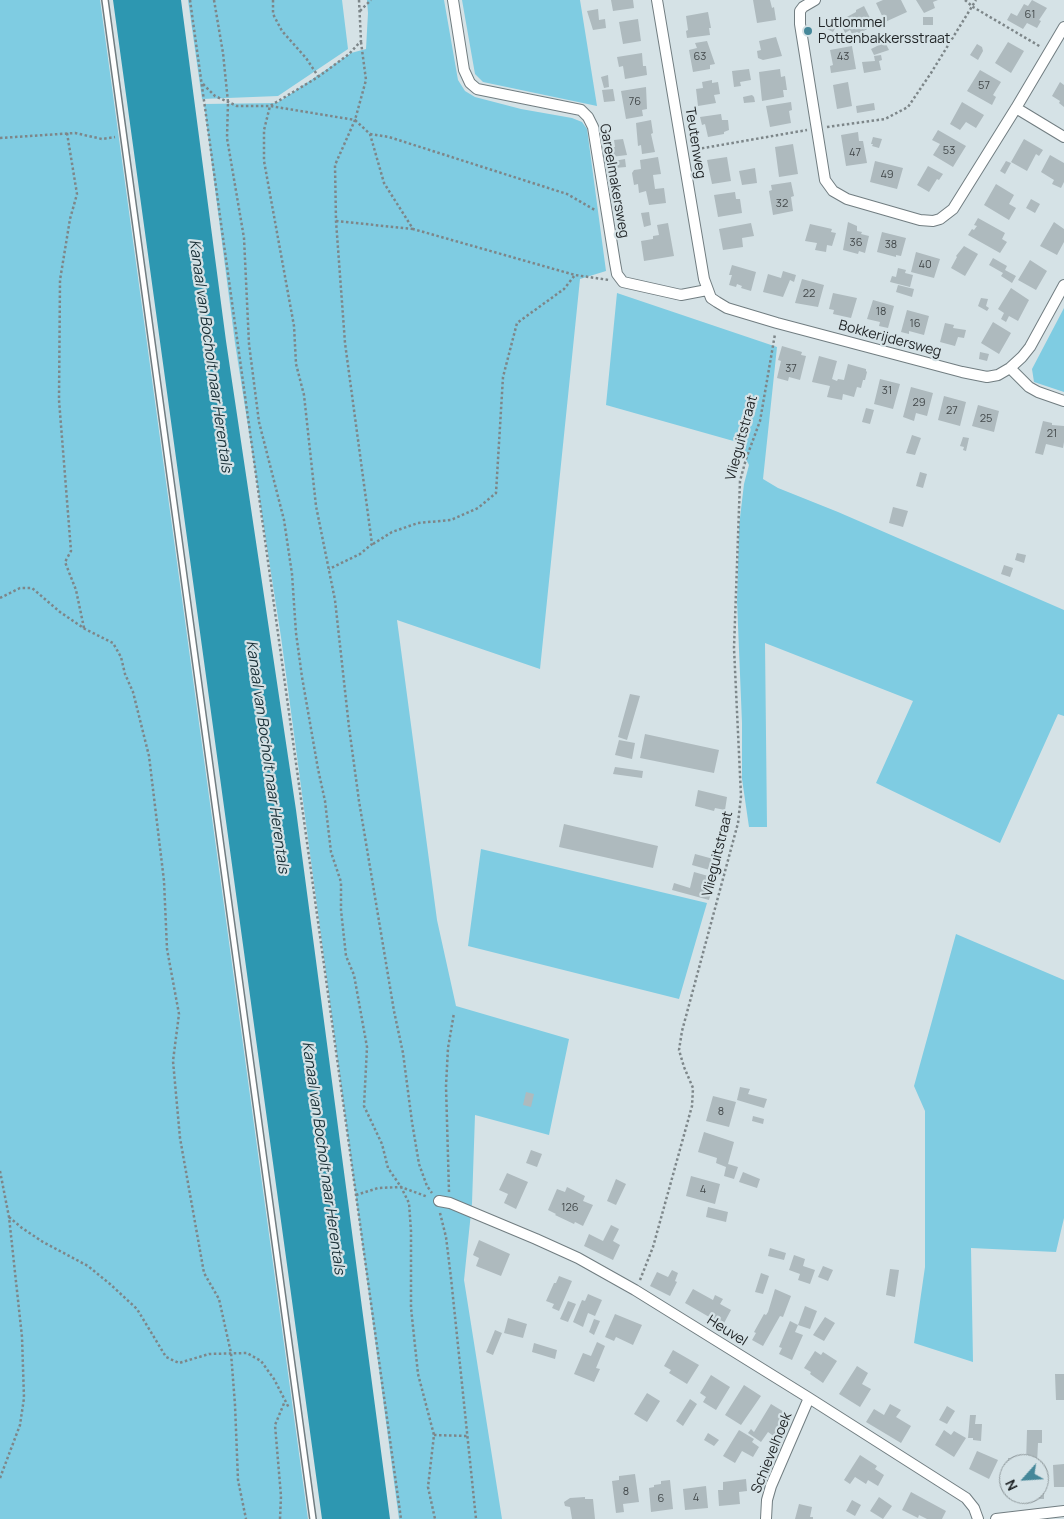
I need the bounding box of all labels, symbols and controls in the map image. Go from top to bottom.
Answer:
house number: 61 [1025,8,1035,22]
place label: Lutlommel Pottenbakkersstraat [818,15,950,48]
marker: Lutlommel Pottenbakkersstraat [802,25,814,37]
house number: 63 [694,50,706,64]
house number: 43 [837,50,849,64]
house number: 57 [978,79,990,93]
house number: 76 [629,95,641,109]
street label: Teutenweg [681,106,709,180]
street label: Gareelmakersweg [596,123,632,239]
house number: 53 [943,144,955,158]
house number: 47 [849,146,861,160]
house number: 49 [880,168,894,182]
house number: 32 [776,197,788,211]
house number: 36 [850,236,862,250]
water label: Kanaal van Bocholt naar Herentals [185,238,235,474]
house number: 38 [885,238,897,252]
house number: 40 [918,258,932,272]
house number: 22 [803,287,815,301]
house number: 18 [876,305,886,319]
street label: Bokkerijdersweg [837,317,943,361]
house number: 16 [909,317,921,331]
house number: 37 [785,362,797,376]
house number: 31 [882,384,892,398]
street label: Vlieguitstraat [723,394,761,482]
house number: 29 [912,396,926,410]
house number: 27 [946,404,958,418]
house number: 25 [980,412,992,426]
house number: 21 [1047,427,1057,441]
water label: Kanaal van Bocholt naar Herentals [242,639,292,875]
street label: Vlieguitstraat [699,810,737,898]
water label: Kanaal van Bocholt naar Herentals [298,1040,348,1276]
house number: 8 [718,1105,724,1119]
house number: 4 [700,1183,706,1197]
house number: 126 [561,1201,579,1215]
street label: Heuvel [704,1312,750,1350]
street label: Schievelhoek [748,1410,796,1496]
north arrow [999,1454,1049,1504]
text: N [1000,1477,1022,1494]
house number: 8 [623,1485,629,1499]
house number: 4 [693,1491,699,1505]
house number: 6 [658,1492,664,1506]

